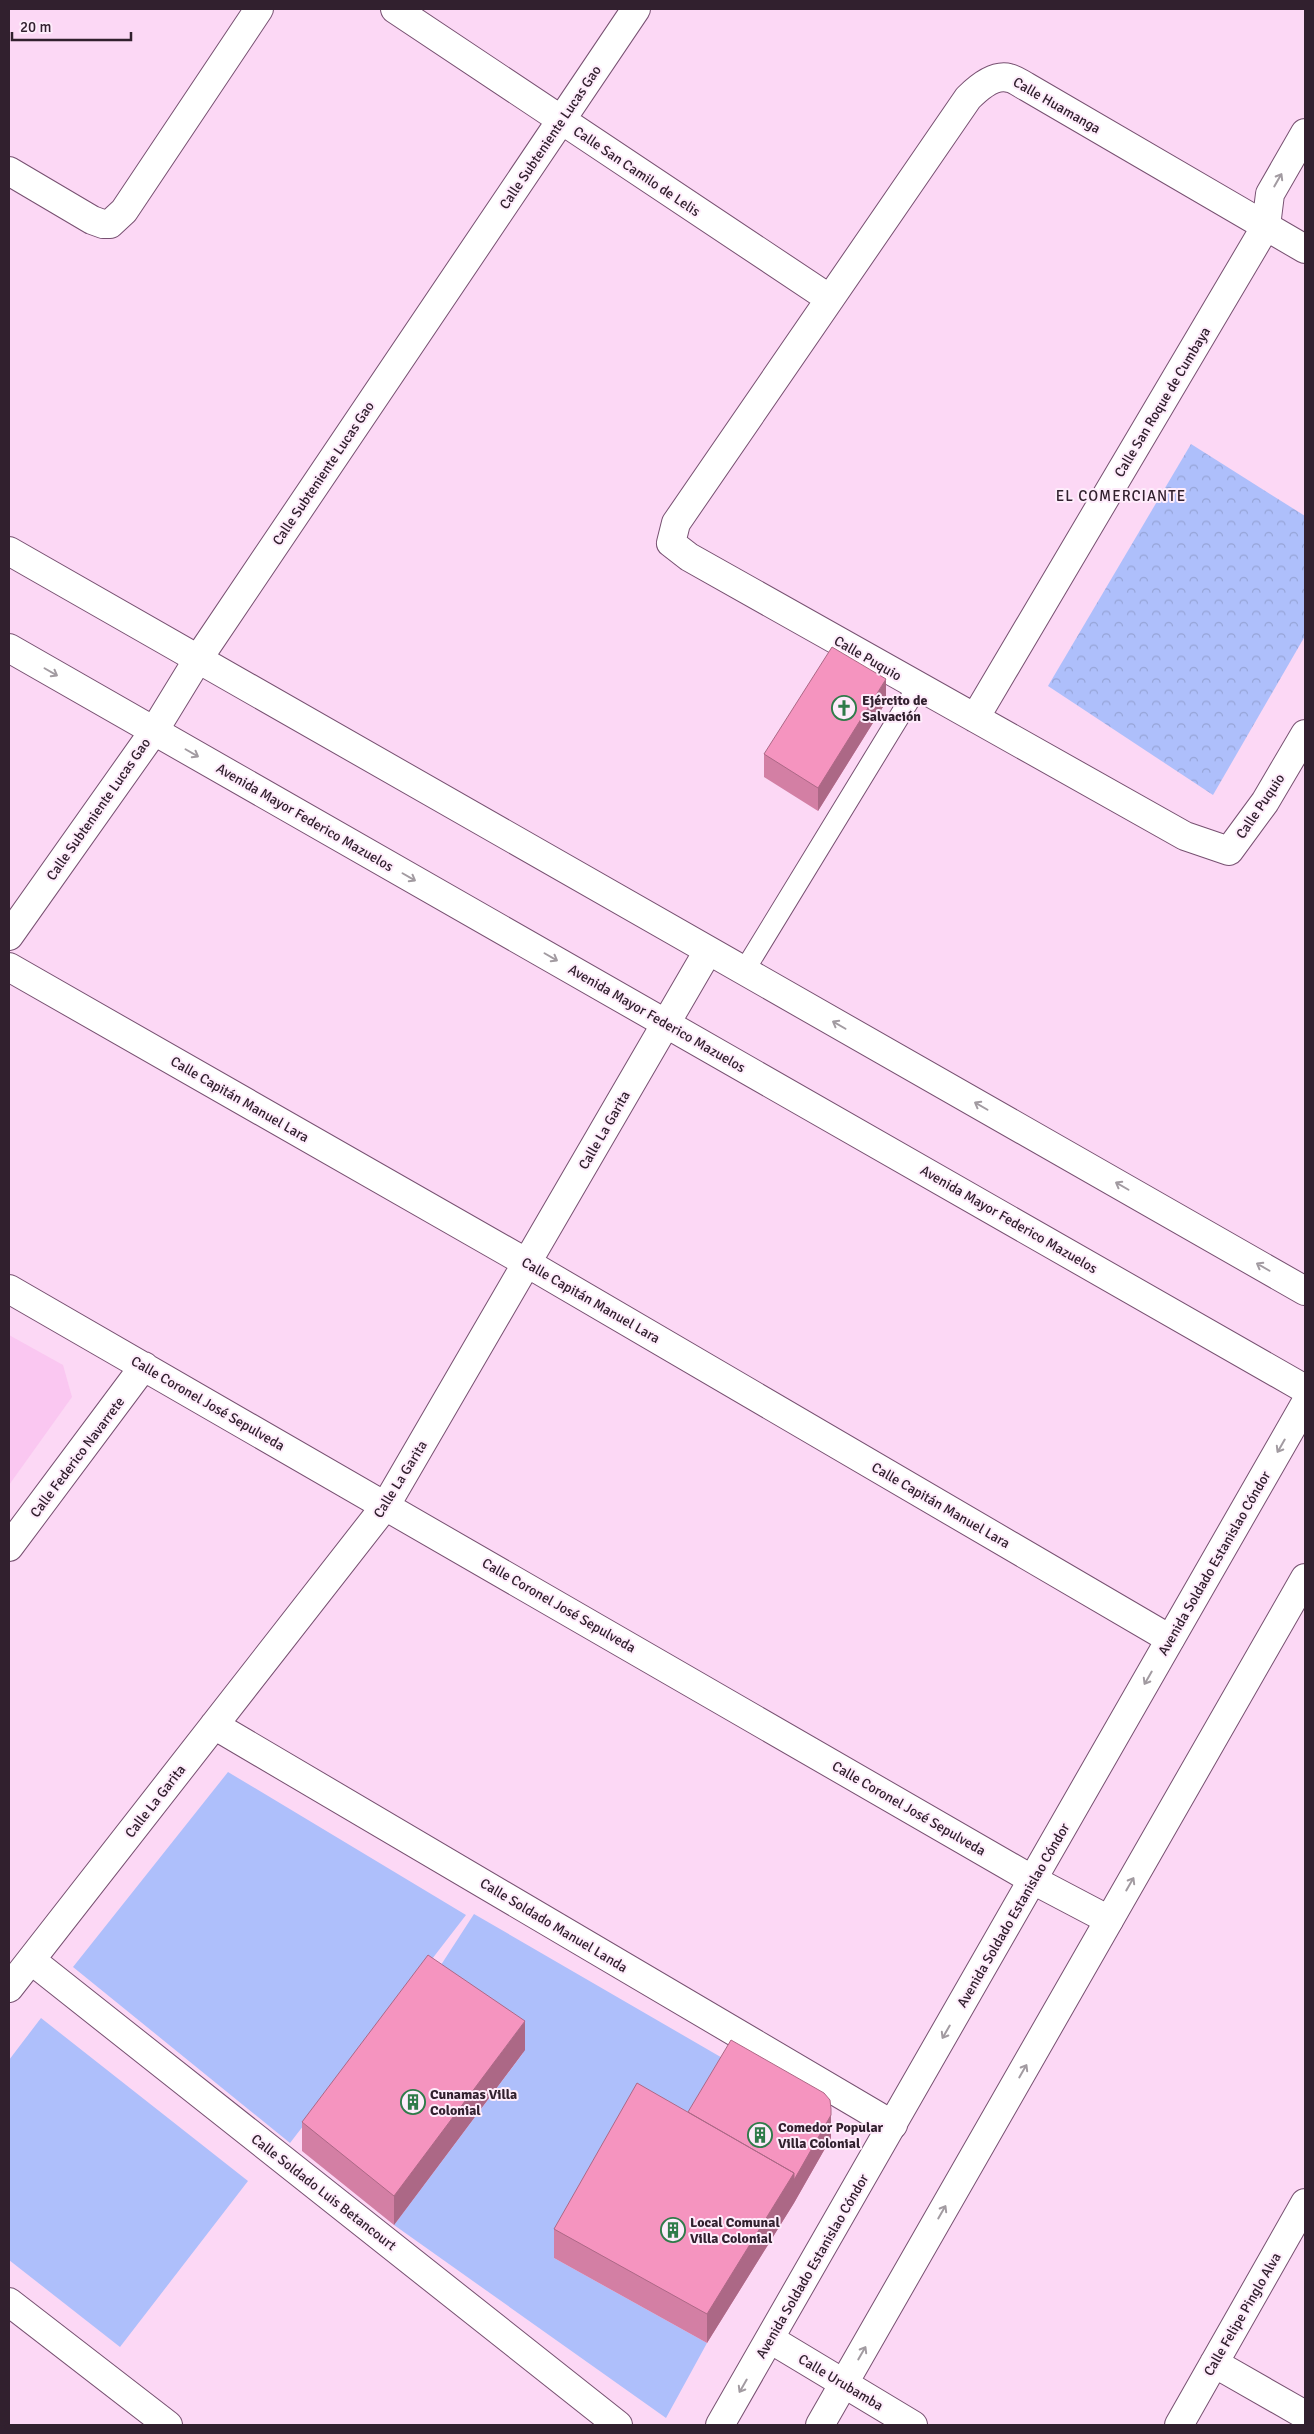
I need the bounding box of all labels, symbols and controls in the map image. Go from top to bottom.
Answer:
scale bar [12,10,131,42]
text: 20 m [20,18,51,36]
street label: Calle Subteniente Lucas Gao [496,62,605,212]
street label: Calle Huamanga [1010,74,1103,137]
street label: Calle San Camilo de Lelis [570,123,703,220]
one-way arrow [1273,172,1283,187]
street label: Calle San Roque de Cumbaya [1111,324,1214,480]
street label: Calle Subteniente Lucas Gao [269,398,378,548]
district label: EL COMERCIANTE [1056,487,1186,505]
street label: Calle Puquio [831,632,904,685]
one-way arrow [43,668,58,678]
place label: Ejército de Salvación [862,692,928,725]
church icon: Ejército de Salvación [831,695,857,721]
street label: Calle Subteniente Lucas Gao [43,735,154,884]
one-way arrow [185,748,200,758]
street label: Avenida Mayor Federico Mazuelos [213,760,396,875]
street label: Calle Puquio [1232,770,1288,842]
one-way arrow [402,872,416,882]
one-way arrow [543,953,557,963]
street label: Avenida Mayor Federico Mazuelos [565,961,748,1076]
one-way arrow [833,1020,847,1030]
street label: Calle Capitán Manuel Lara [167,1053,312,1146]
street label: Calle La Garita [575,1088,634,1173]
one-way arrow [973,1101,988,1111]
street label: Avenida Mayor Federico Mazuelos [917,1162,1100,1277]
one-way arrow [1115,1181,1129,1191]
street label: Calle Capitán Manuel Lara [518,1254,663,1347]
one-way arrow [1256,1262,1271,1271]
street label: Calle Coronel José Sepulveda [128,1352,288,1454]
street label: Calle Federico Navarrete [27,1394,128,1521]
street label: Calle La Garita [370,1437,431,1521]
one-way arrow [1276,1439,1286,1454]
street label: Calle Capitán Manuel Lara [868,1459,1013,1552]
street label: Avenida Soldado Estanislao Cóndor [1155,1467,1275,1658]
street label: Calle Coronel José Sepulveda [479,1554,639,1656]
one-way arrow [1143,1671,1153,1686]
street label: Calle Coronel José Sepulveda [829,1757,989,1859]
street label: Calle La Garita [122,1761,189,1841]
street label: Avenida Soldado Estanislao Cóndor [954,1819,1074,2010]
street label: Calle Soldado Manuel Landa [477,1875,631,1976]
one-way arrow [1125,1876,1135,1891]
one-way arrow [941,2024,950,2039]
one-way arrow [1019,2064,1029,2078]
place label: Cunamas Villa Colonial [430,2086,517,2119]
building icon: Cunamas Villa Colonial [400,2089,426,2115]
place label: Comedor Popular Villa Colonial [778,2119,884,2152]
building icon: Comedor Popular Villa Colonial [747,2122,773,2148]
street label: Calle Soldado Luis Betancourt [248,2131,400,2254]
street label: Avenida Soldado Estanislao Cóndor [753,2170,873,2361]
one-way arrow [938,2205,948,2219]
place label: Local Comunal Villa Colonial [690,2214,780,2247]
building icon: Local Comunal Villa Colonial [660,2217,686,2243]
street label: Calle Felipe Pinglo Alva [1200,2250,1285,2379]
one-way arrow [857,2346,867,2360]
street label: Calle Urubamba [795,2350,886,2414]
one-way arrow [738,2378,748,2392]

